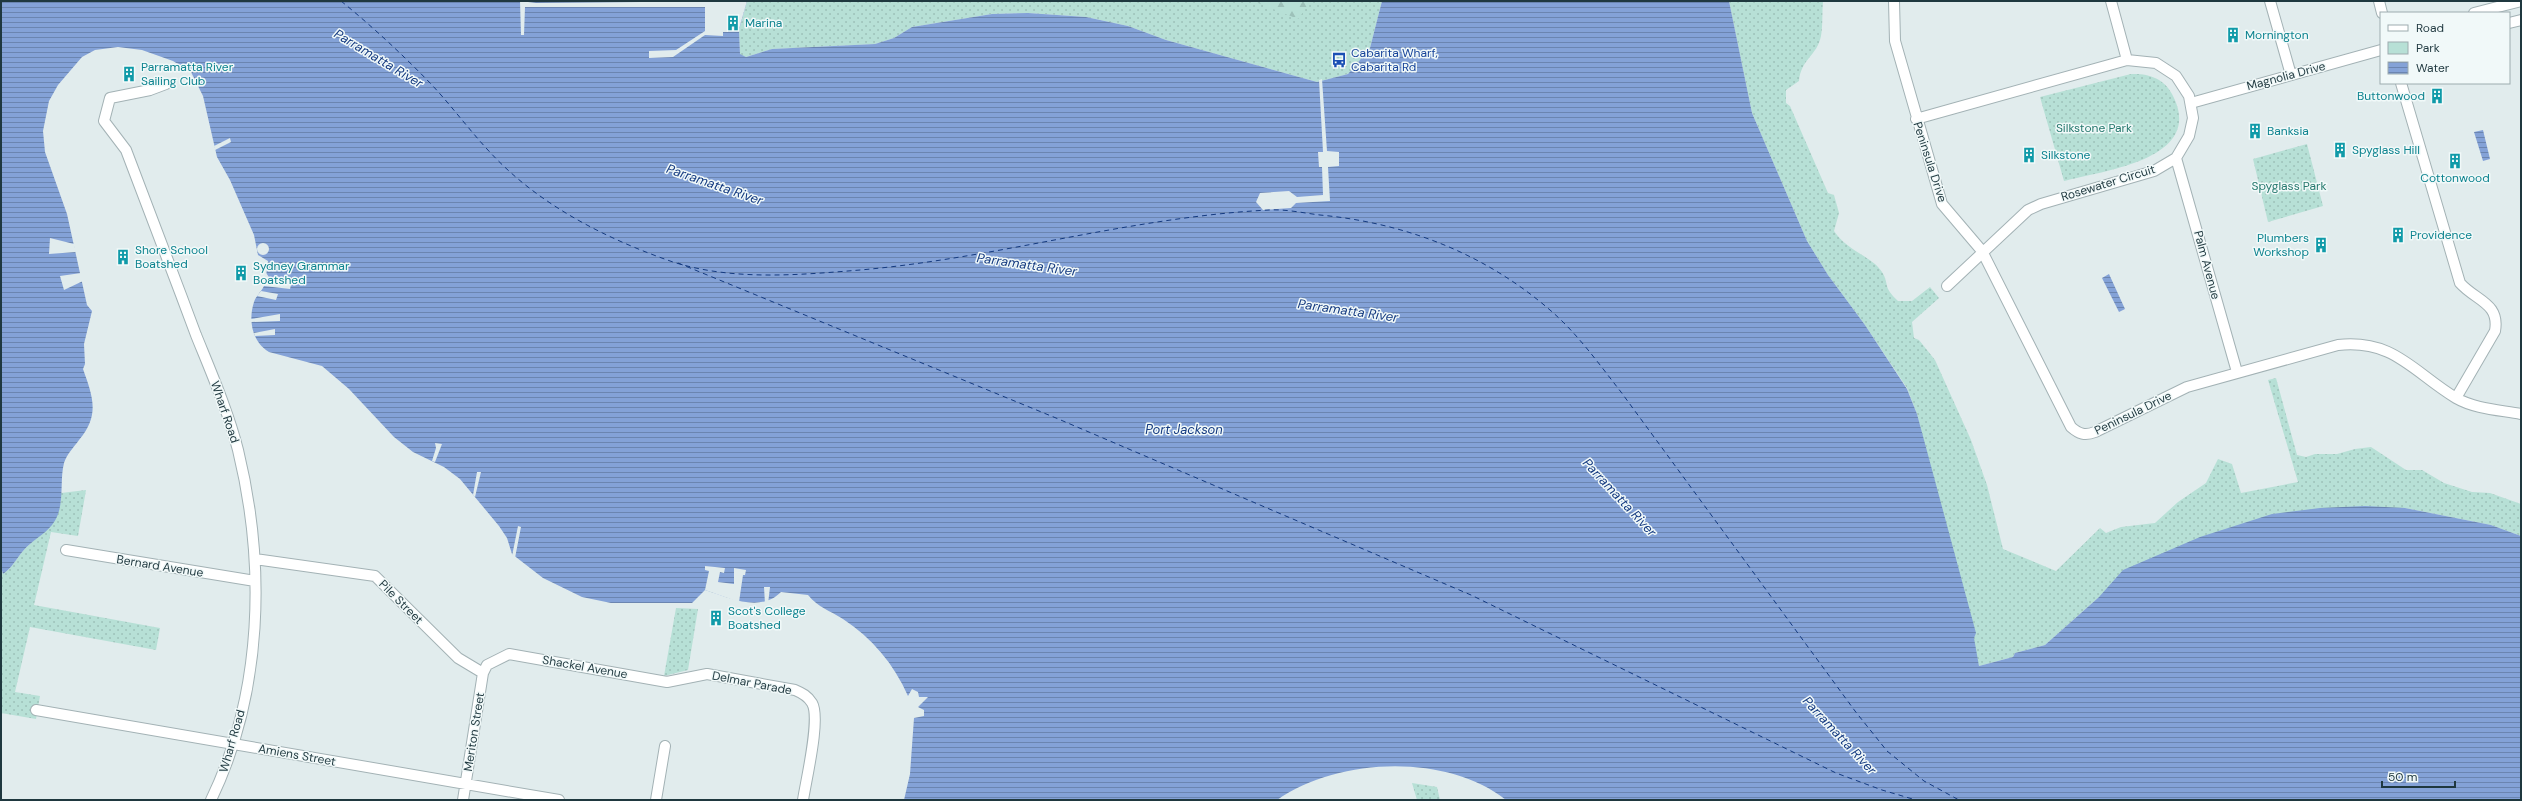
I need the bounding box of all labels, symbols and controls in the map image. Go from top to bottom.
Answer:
legend [2380,12,2510,84]
building icon: Marina [724,14,742,32]
place label: Marina [745,15,782,31]
text: Road [2416,20,2444,36]
water label: Parramatta River [331,25,427,92]
building icon: Mornington [2224,26,2242,44]
place label: Mornington [2245,27,2309,43]
text: Park [2416,40,2440,56]
place label: Cabarita Wharf, Cabarita Rd [1351,45,1438,75]
bus stop icon: Cabarita Wharf, Cabarita Rd [1330,51,1348,69]
street label: Magnolia Drive [2245,58,2327,94]
place label: Parramatta River Sailing Club [141,59,234,89]
text: Water [2416,60,2450,76]
building icon: Parramatta River Sailing Club [120,65,138,83]
building icon: Buttonwood [2428,87,2446,105]
place label: Buttonwood [2357,88,2425,104]
street label: Peninsula Drive [1909,120,1951,204]
park label: Silkstone Park [2056,120,2132,136]
building icon: Banksia [2246,122,2264,140]
place label: Banksia [2267,123,2309,139]
building icon: Spyglass Hill [2331,141,2349,159]
place label: Spyglass Hill [2352,142,2420,158]
building icon: Silkstone [2020,146,2038,164]
place label: Silkstone [2041,147,2091,163]
building icon: Cottonwood [2446,152,2464,170]
water label: Parramatta River [664,160,766,209]
street label: Rosewater Circuit [2059,161,2157,205]
place label: Cottonwood [2420,170,2490,186]
park label: Spyglass Park [2251,178,2327,194]
building icon: Providence [2389,226,2407,244]
place label: Providence [2410,227,2472,243]
street label: Palm Avenue [2190,229,2224,301]
place label: Plumbers Workshop [2253,230,2309,260]
building icon: Plumbers Workshop [2312,236,2330,254]
place label: Shore School Boatshed [135,242,208,272]
building icon: Shore School Boatshed [114,248,132,266]
water label: Parramatta River [976,249,1079,280]
place label: Sydney Grammar Boatshed [253,258,350,288]
building icon: Sydney Grammar Boatshed [232,264,250,282]
water label: Parramatta River [1297,295,1400,326]
street label: Wharf Road [207,379,243,445]
street label: Peninsula Drive [2092,387,2174,439]
water label: Port Jackson [1145,421,1223,438]
water label: Parramatta River [1579,455,1661,541]
street label: Bernard Avenue [115,551,205,581]
street label: Pile Street [375,576,427,628]
place label: Scot's College Boatshed [728,603,806,633]
building icon: Scot's College Boatshed [707,609,725,627]
street label: Shackel Avenue [541,652,629,682]
street label: Delmar Parade [711,667,794,699]
street label: Meriton Street [460,691,488,773]
water label: Parramatta River [1799,693,1881,779]
street label: Wharf Road [215,708,249,774]
street label: Amiens Street [257,740,337,770]
scale bar [2382,763,2455,789]
text: 50 m [2388,769,2417,785]

